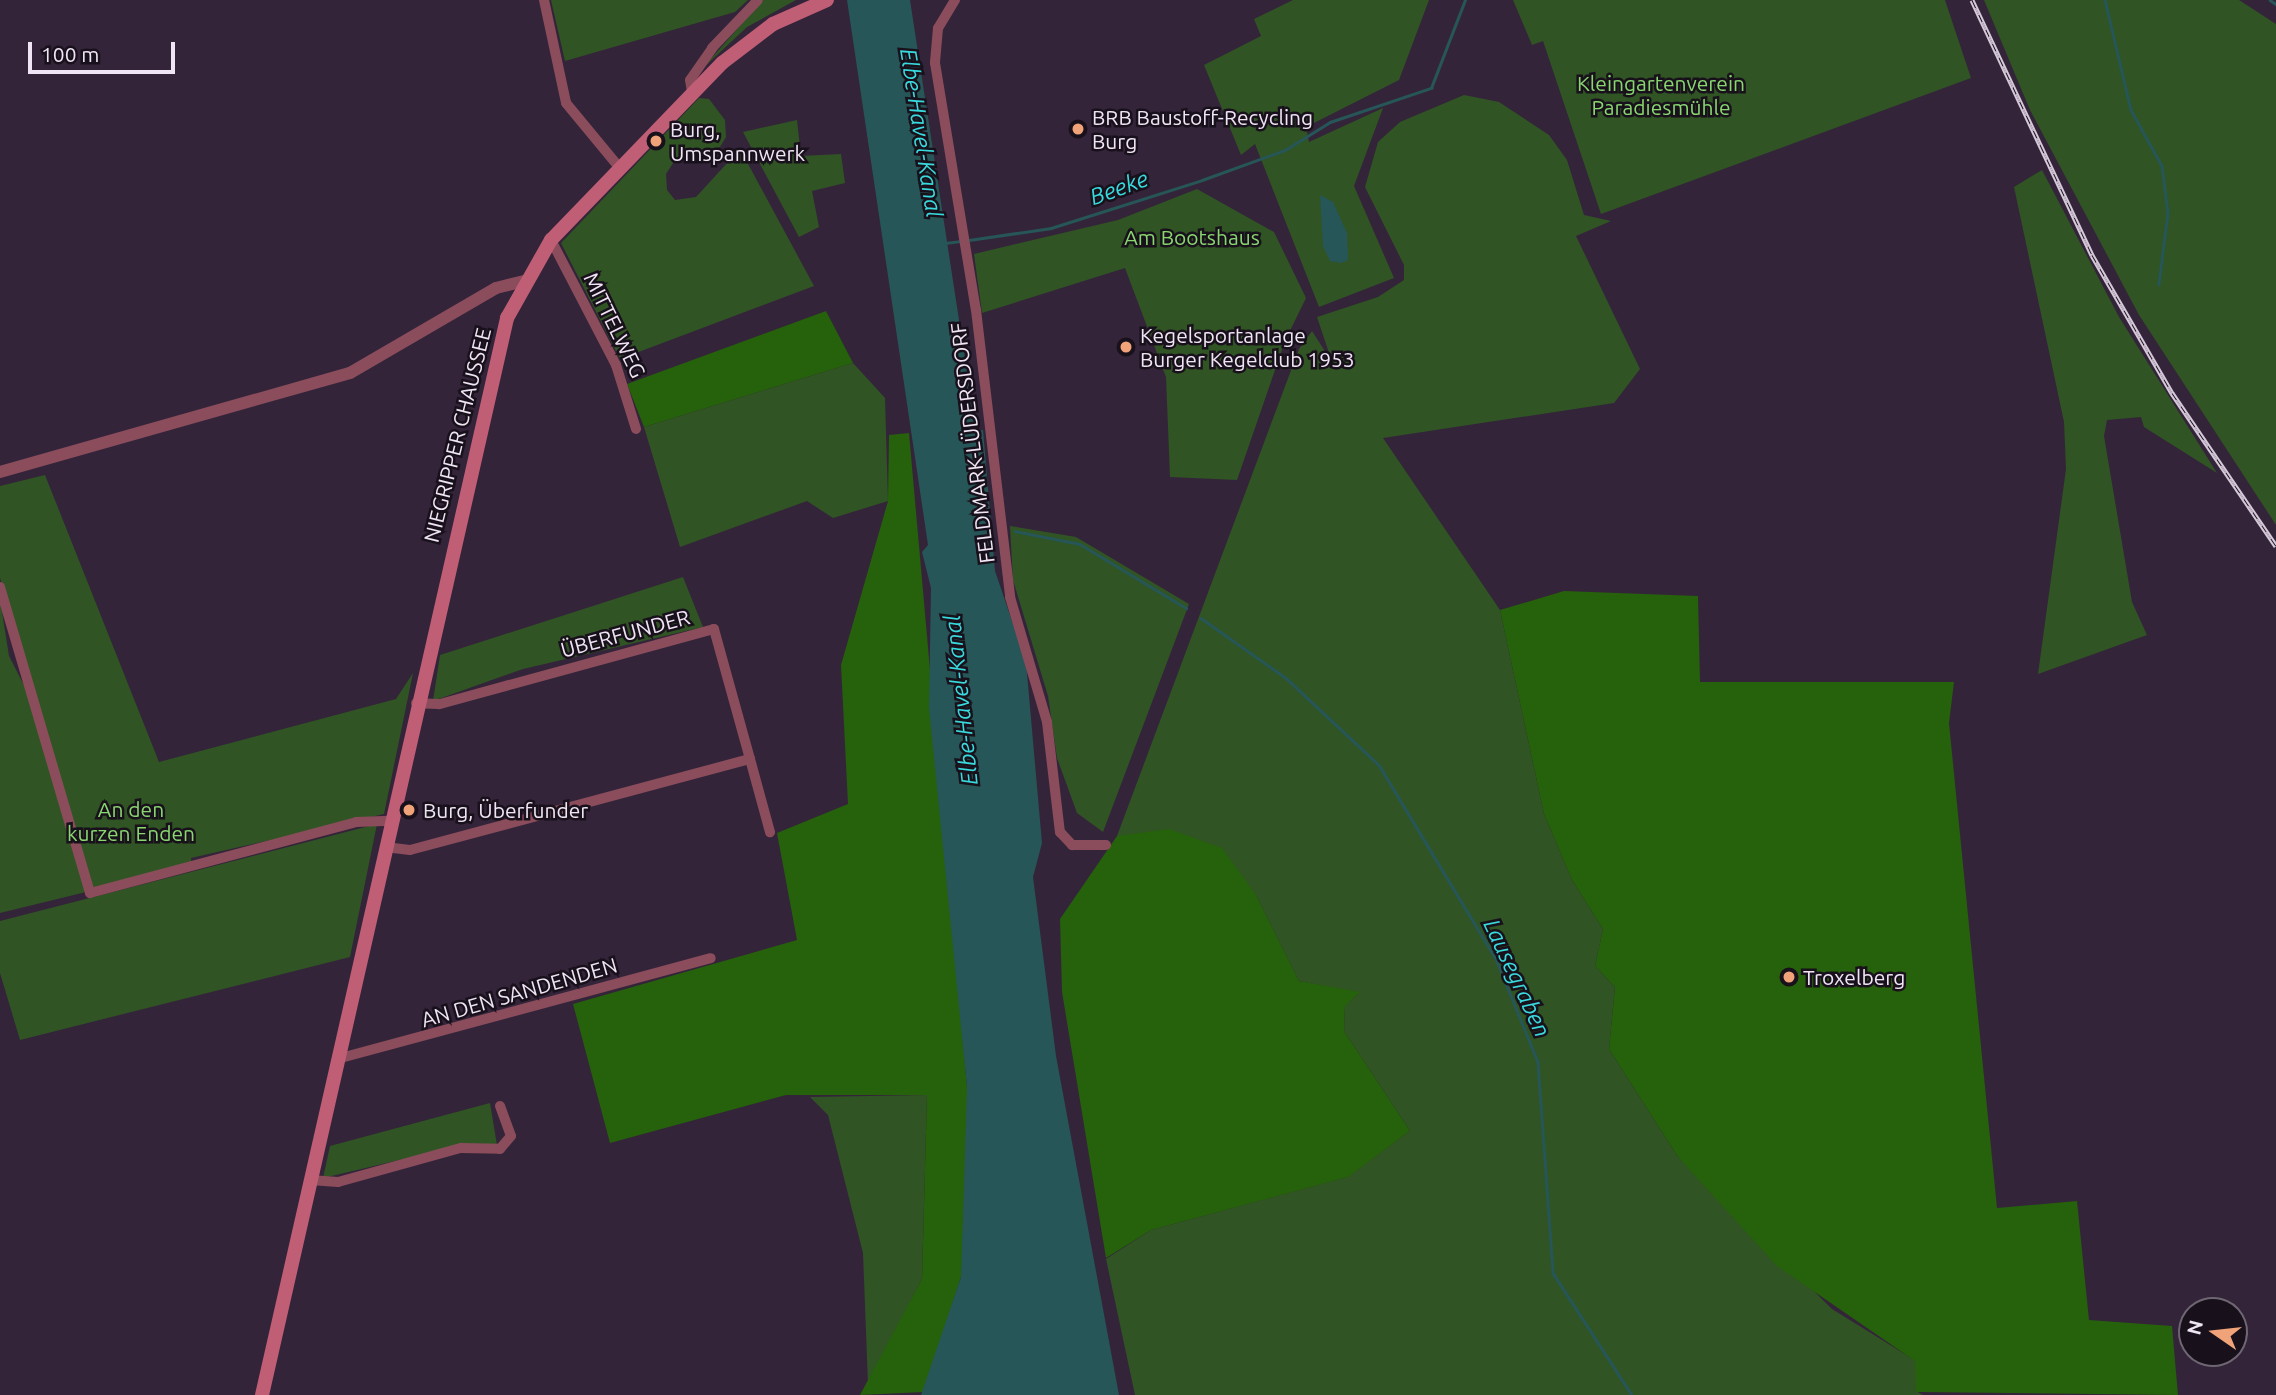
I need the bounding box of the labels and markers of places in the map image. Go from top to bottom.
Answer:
place label: BRB Baustoff-Recycling Burg [1092,104,1313,154]
place label: Burg, Umspannwerk [670,116,805,166]
marker: BRB Baustoff-Recycling Burg [1070,121,1086,137]
marker: Burg, Umspannwerk [648,133,664,149]
place label: Kegelsportanlage Burger Kegelclub 1953 [1140,322,1355,372]
marker: Kegelsportanlage Burger Kegelclub 1953 [1118,339,1134,355]
place label: Burg, Überfunder [423,797,588,823]
marker: Burg, Überfunder [401,802,417,818]
place label: Troxelberg [1803,964,1905,990]
marker: Troxelberg [1781,969,1797,985]

